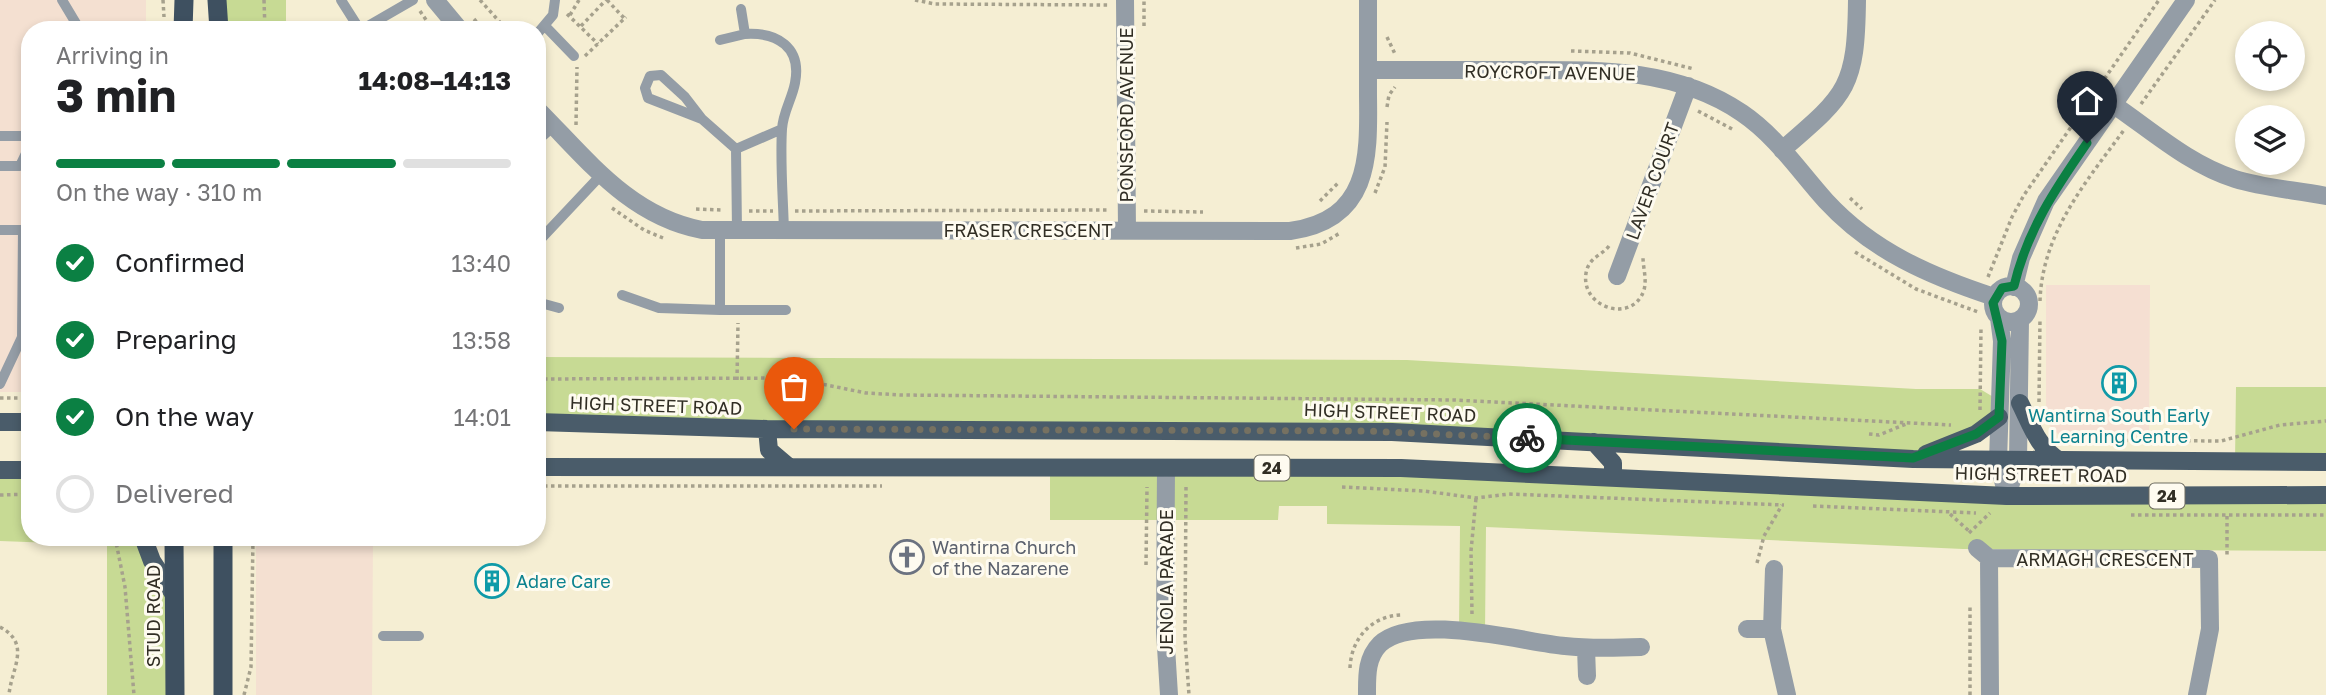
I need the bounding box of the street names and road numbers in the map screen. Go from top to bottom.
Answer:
street label: PONSFORD AVENUE [1115,28,1137,202]
street label: ROYCROFT AVENUE [1464,60,1636,84]
street label: LAVER COURT [1621,119,1683,243]
street label: FRASER CRESCENT [943,219,1113,241]
street label: HIGH STREET ROAD [569,391,743,419]
street label: HIGH STREET ROAD [1303,398,1477,426]
road number: 24 [1254,456,1290,481]
street label: HIGH STREET ROAD [1955,461,2127,487]
road number: 24 [2150,484,2184,509]
street label: JENOLA PARADE [1155,509,1177,655]
street label: ARMAGH CRESCENT [2016,548,2194,570]
street label: STUD ROAD [142,565,164,667]

